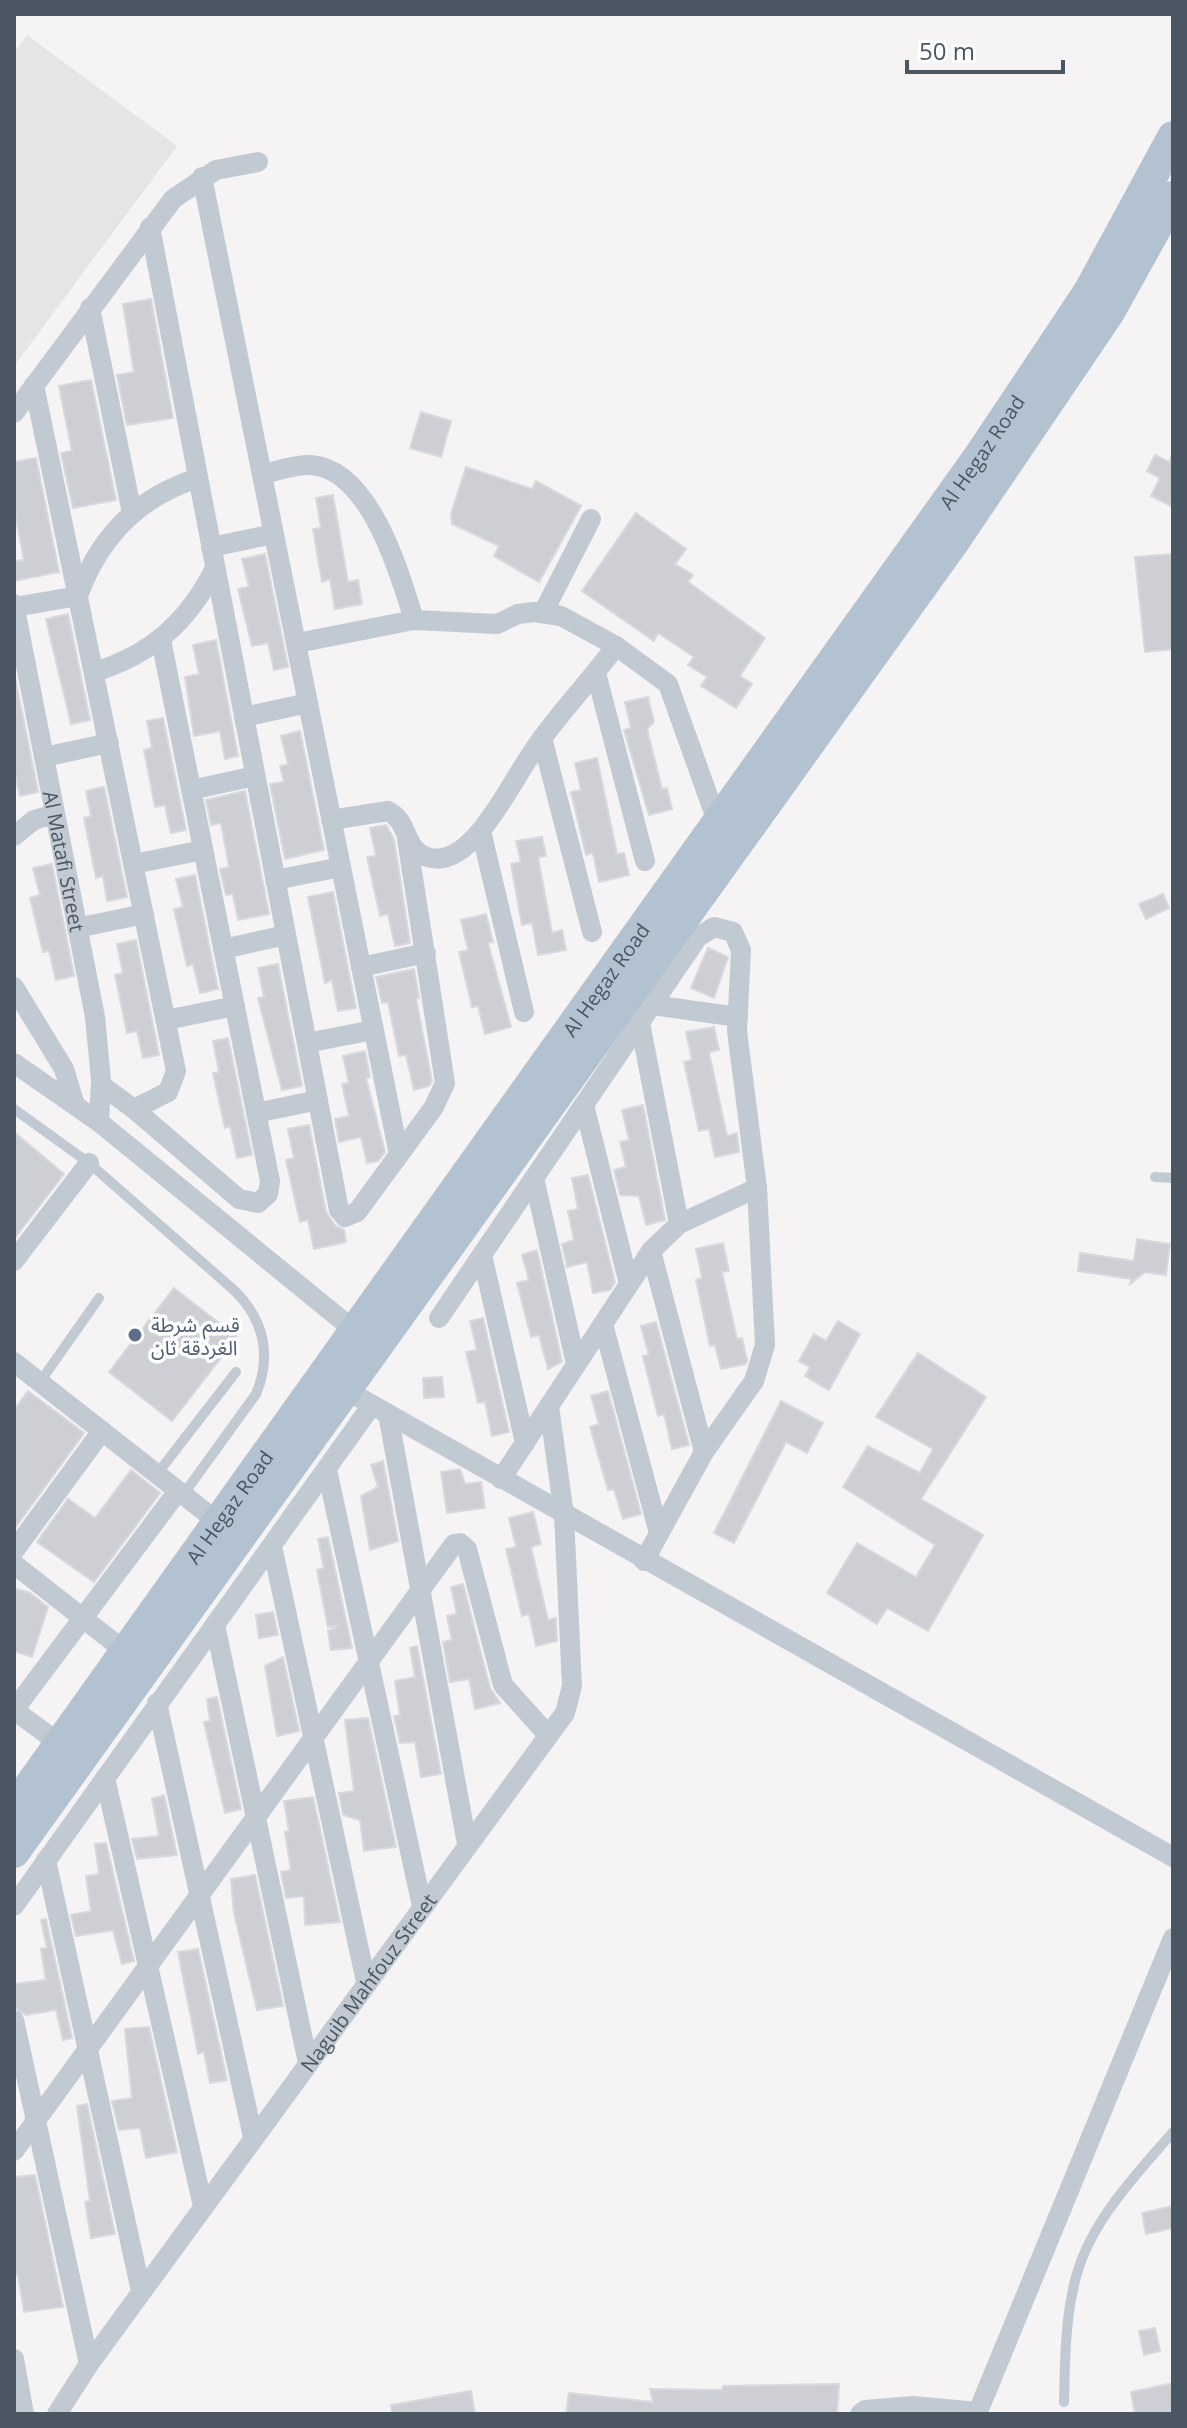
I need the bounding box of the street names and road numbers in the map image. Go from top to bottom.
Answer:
street label: Al Hegaz Road [933,389,1030,514]
street label: Al Matafi Street [37,788,91,934]
street label: Al Hegaz Road [556,918,655,1042]
street label: Al Hegaz Road [179,1445,279,1569]
street label: Naguib Mahfouz Street [294,1888,442,2077]

